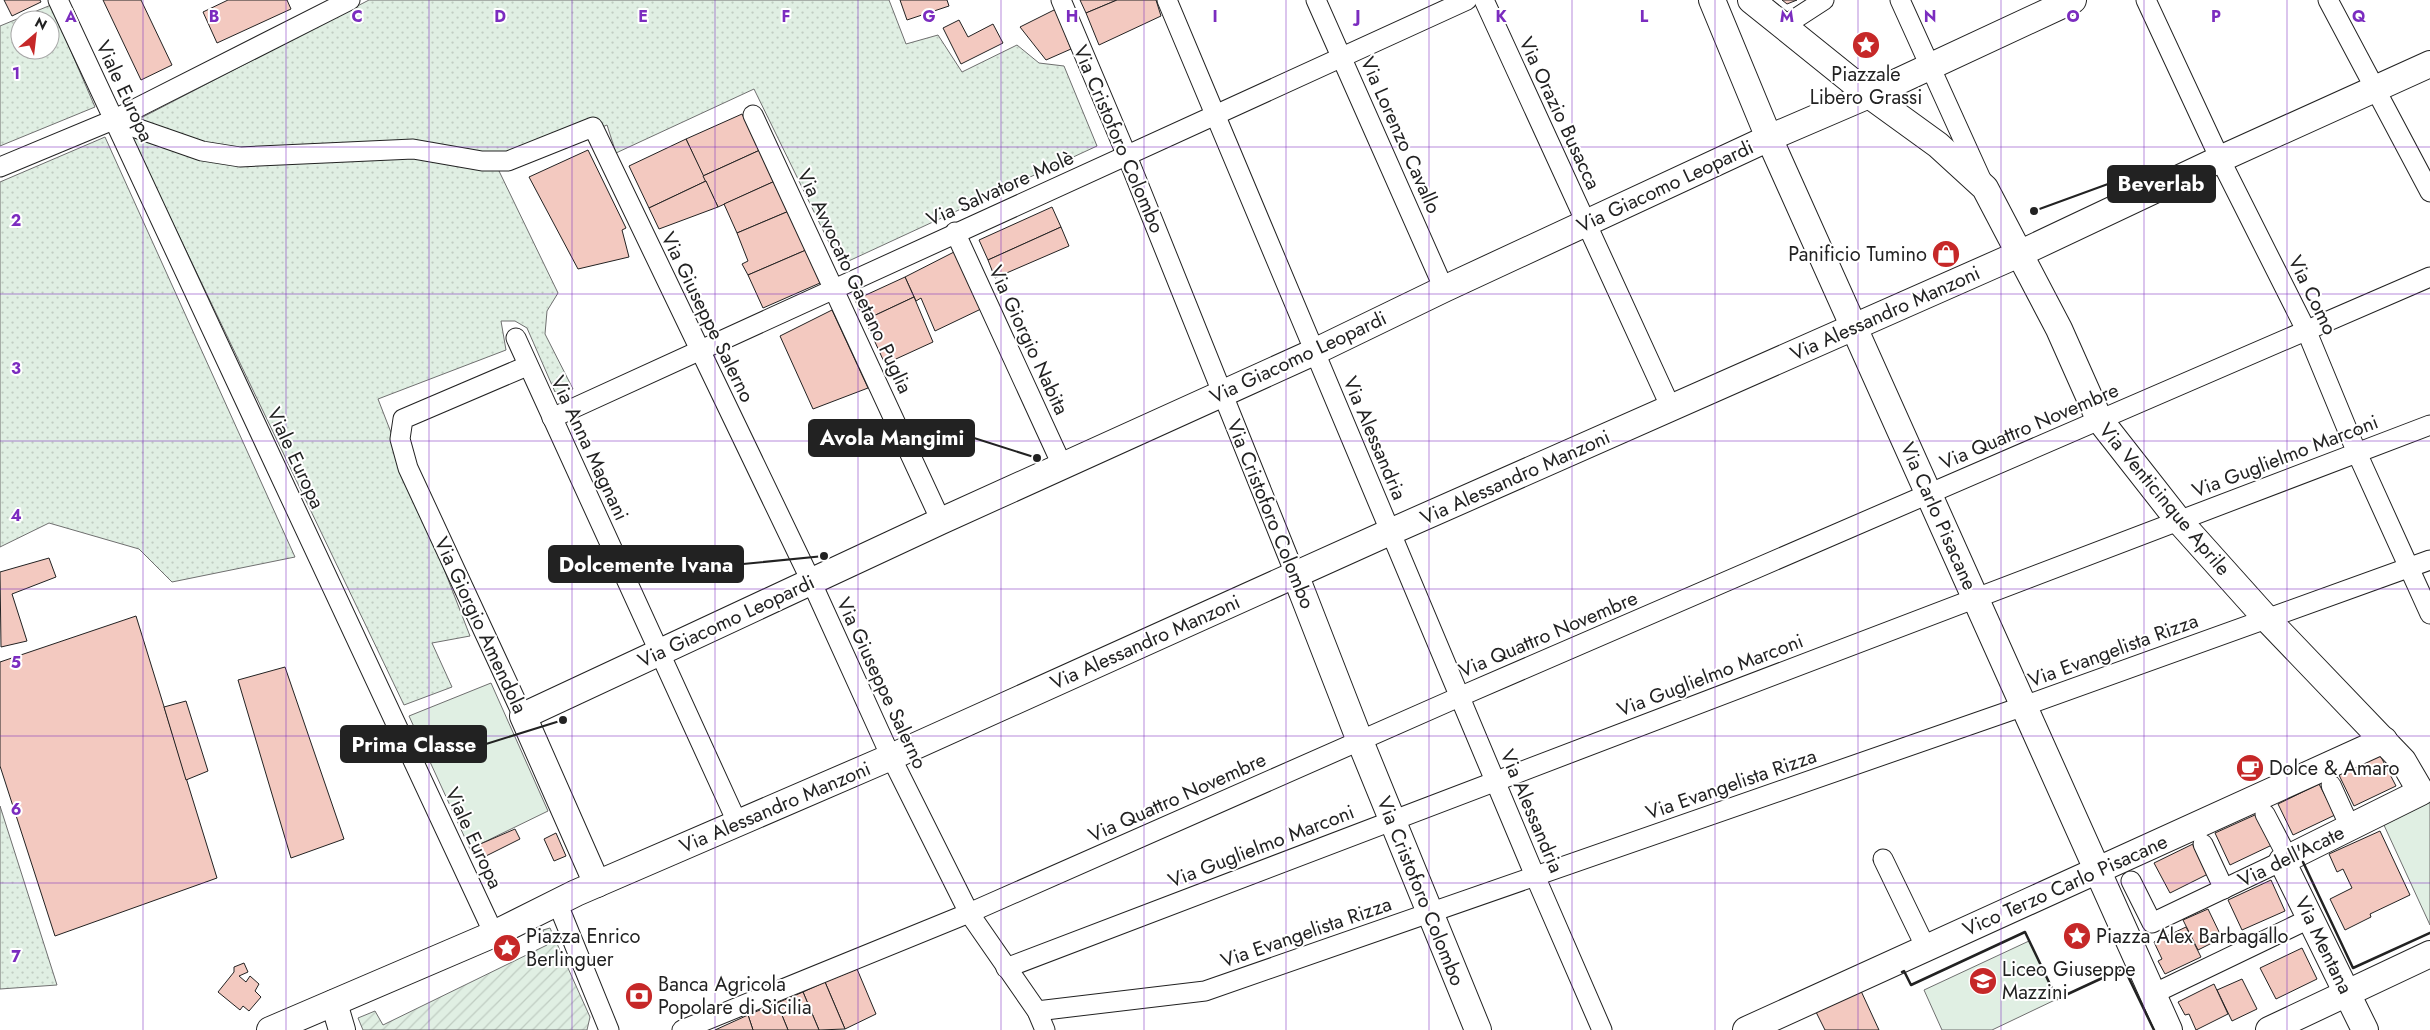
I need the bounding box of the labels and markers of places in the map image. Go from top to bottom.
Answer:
place icon: Piazzale Libero Grassi [1851,30,1881,60]
place label: Piazzale Libero Grassi [1810,60,1922,112]
callout: Beverlab [2108,166,2215,202]
shop icon: Panificio Tumino [1931,239,1961,269]
place label: Panificio Tumino [1788,240,1927,269]
callout: Avola Mangimi [809,420,974,456]
callout: Dolcemente Ivana [549,546,743,582]
callout: Prima Classe [341,726,486,762]
cafe icon: Dolce & Amaro [2235,753,2265,783]
place label: Dolce & Amaro [2269,754,2399,783]
place icon: Piazza Alex Barbagallo [2062,921,2092,951]
place label: Piazza Enrico Berlinguer [526,922,641,974]
place label: Piazza Alex Barbagallo [2096,922,2288,951]
place icon: Piazza Enrico Berlinguer [492,933,522,963]
place label: Liceo Giuseppe Mazzini [2002,955,2136,1007]
school or university icon: Liceo Giuseppe Mazzini [1968,966,1998,996]
place label: Banca Agricola Popolare di Sicilia [658,970,812,1022]
bank icon: Banca Agricola Popolare di Sicilia [624,981,654,1011]

